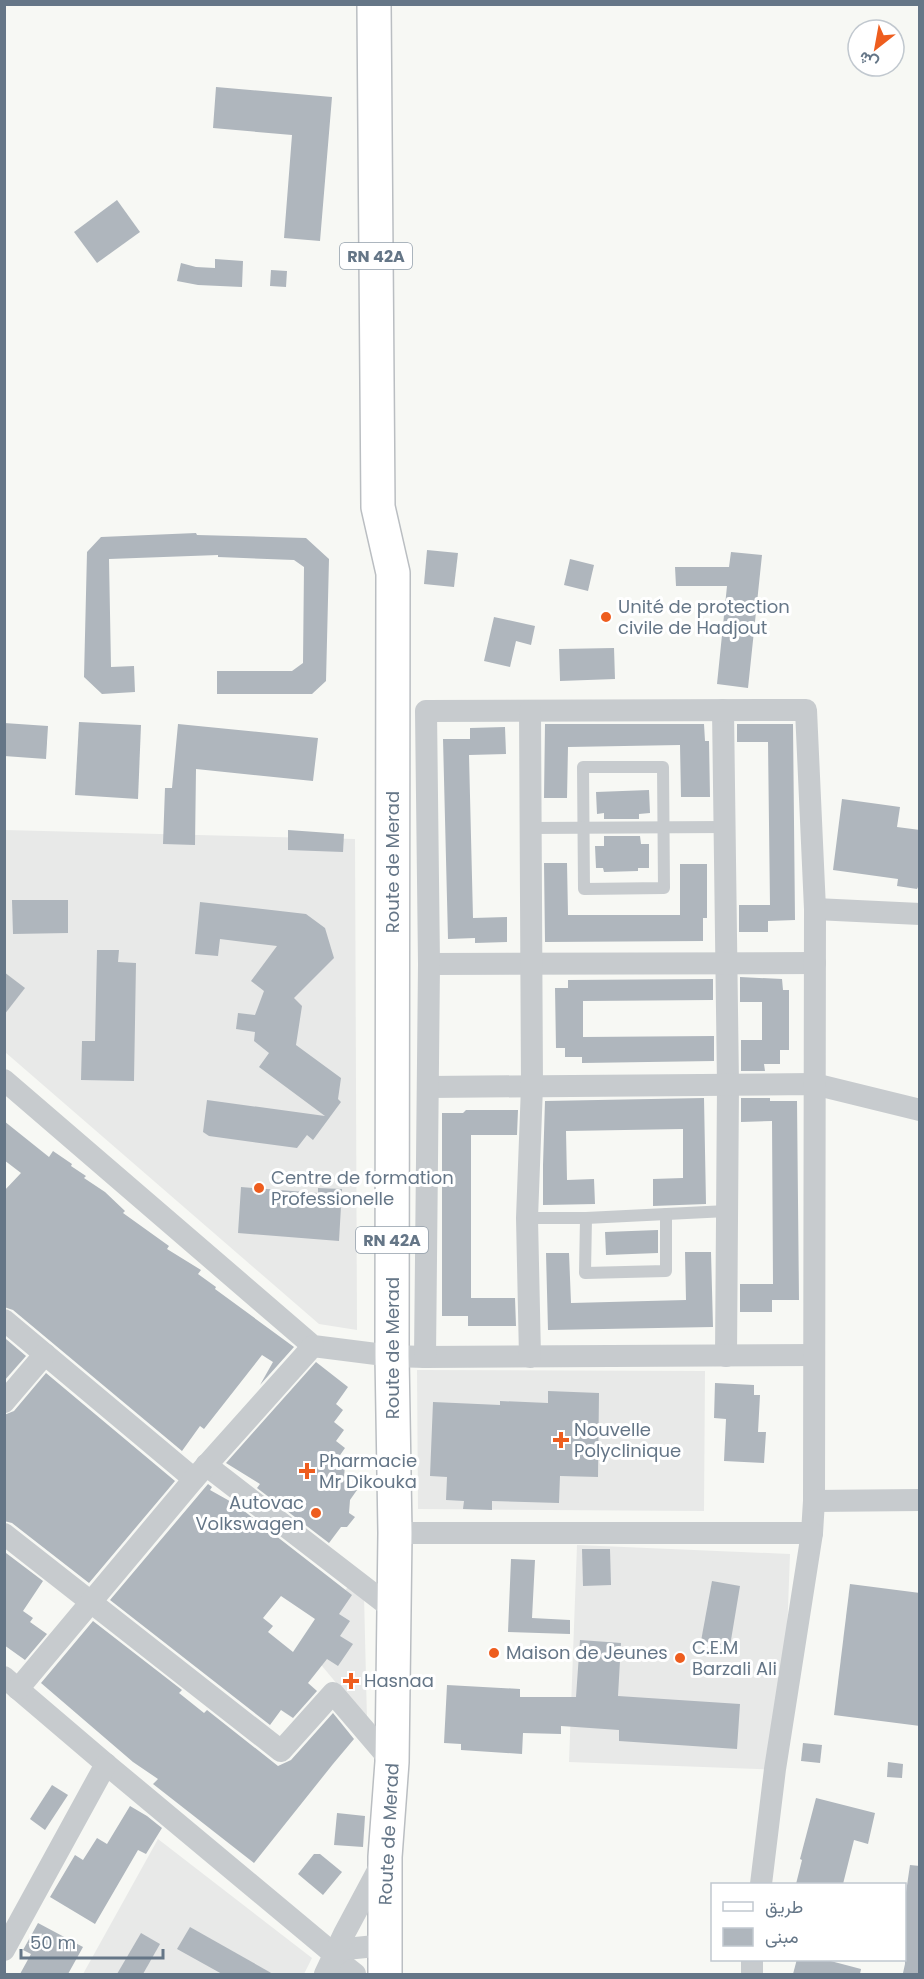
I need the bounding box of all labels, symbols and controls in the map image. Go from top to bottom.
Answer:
north arrow [846,18,906,78]
text: ش [854,46,883,75]
road number: RN 42A [340,243,412,269]
place label: Unité de protection civile de Hadjout [618,594,790,640]
marker: Unité de protection civile de Hadjout [599,610,613,624]
street label: Route de Merad [380,791,405,933]
place label: Centre de formation Professionelle [271,1165,454,1211]
marker: Centre de formation Professionelle [252,1181,266,1195]
road number: RN 42A [356,1227,428,1253]
street label: Route de Merad [380,1277,405,1419]
place label: Nouvelle Polyclinique [574,1417,681,1463]
marker: Nouvelle Polyclinique [552,1431,570,1449]
place label: Pharmacie Mr Dikouka [319,1448,417,1494]
marker: Pharmacie Mr Dikouka [300,1464,314,1478]
place label: Autovac Volkswagen [195,1490,304,1536]
marker: Autovac Volkswagen [309,1506,323,1520]
place label: C.E.M Barzali Ali [692,1635,777,1681]
place label: Maison de Jeunes [506,1640,668,1665]
marker: Maison de Jeunes [487,1646,501,1660]
marker: C.E.M Barzali Ali [673,1651,687,1665]
place label: Hasnaa [364,1668,434,1693]
marker: Hasnaa [342,1672,360,1690]
street label: Route de Merad [372,1762,405,1906]
legend [711,1883,906,1961]
text: طريق [765,1894,803,1919]
scale bar [21,1922,164,1960]
text: مبنى [765,1924,799,1949]
text: 50 m [30,1930,76,1955]

